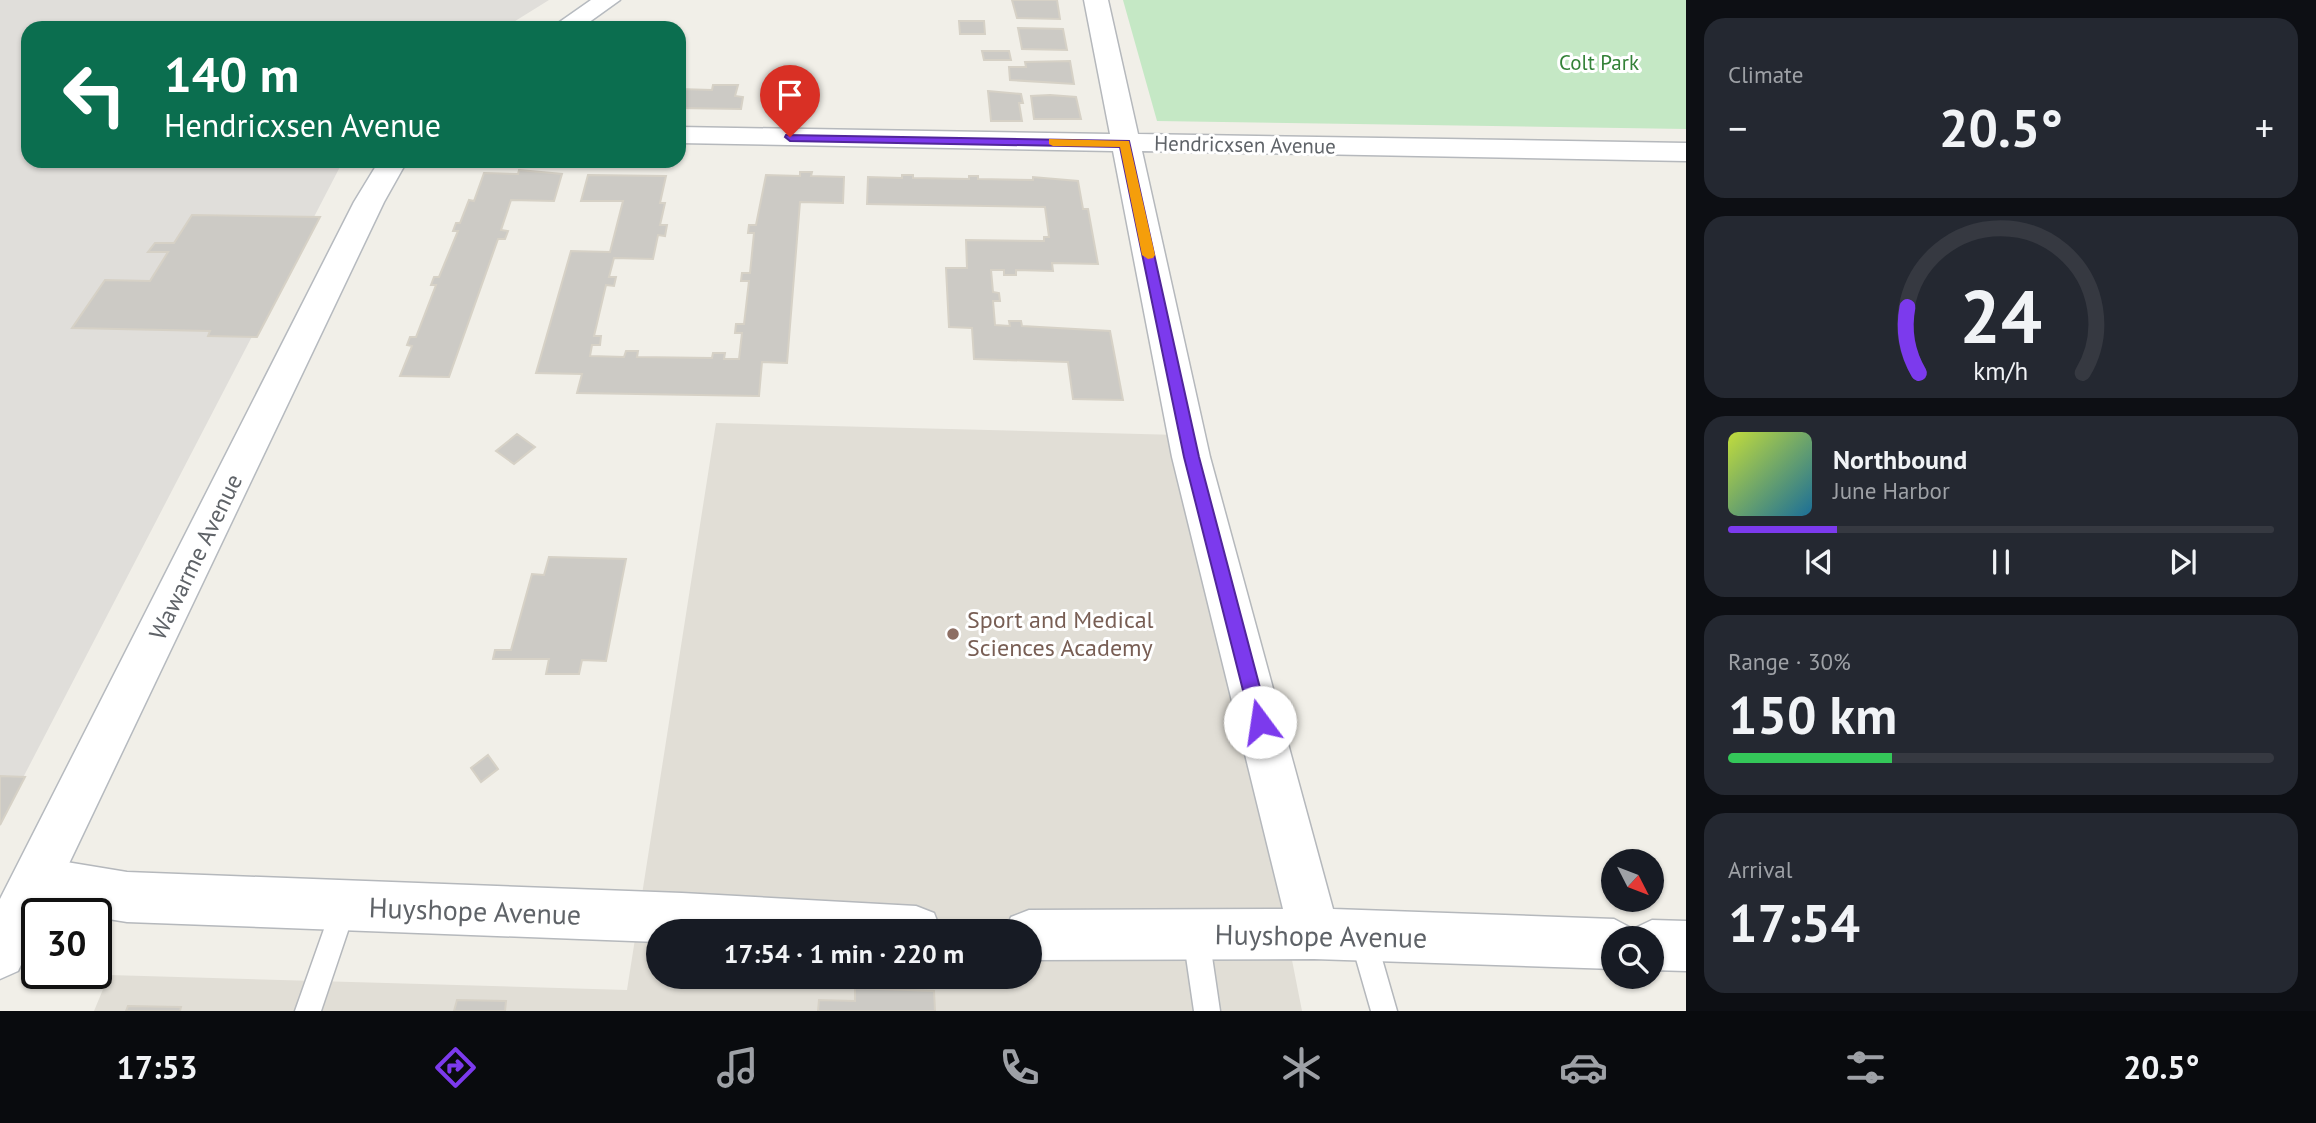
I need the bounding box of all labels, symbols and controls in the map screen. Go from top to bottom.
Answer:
text: 140 m [164,42,299,106]
icon: left [49,49,140,140]
park label: Colt Park [1559,49,1639,76]
text: Climate [1728,60,1803,89]
pin [760,65,820,137]
icon: arrive [771,76,809,114]
text: 20.5° [1939,94,2063,161]
text: − [1728,103,1747,152]
text: + [2255,103,2274,152]
text: Hendricxsen Avenue [164,104,441,146]
street label: Hendricxsen Avenue [1154,129,1336,160]
text: 24 [1960,270,2042,364]
text: km/h [1974,355,2028,387]
text: Northbound [1833,443,1967,476]
street label: Wawarme Avenue [142,469,249,645]
text: June Harbor [1833,476,1950,505]
icon: previous [1800,543,1838,581]
icon: pause [1982,543,2020,581]
icon: next [2164,543,2202,581]
place label: Sport and Medical Sciences Academy [967,604,1154,663]
marker: Sport and Medical Sciences Academy [945,626,961,642]
text: Range · 30% [1728,647,1851,676]
text: 150 km [1728,681,1897,748]
position arrow [1223,685,1297,759]
north arrow [1601,849,1664,912]
map controls [1601,849,1664,989]
text: Arrival [1728,855,1792,884]
street label: Huyshope Avenue [368,888,582,933]
text: 17:54 [1728,889,1860,956]
speed limit sign: 30 [21,898,112,989]
street label: Huyshope Avenue [1214,915,1428,956]
button: search [1601,926,1664,989]
text: 17:54 · 1 min · 220 m [724,937,964,970]
icon: directions [431,1043,480,1092]
icon: music [713,1043,762,1092]
icon: phone [995,1043,1044,1092]
icon: climate [1277,1043,1326,1092]
icon: car [1559,1043,1608,1092]
icon: filters [1841,1043,1890,1092]
text: 17:53 [117,1046,198,1088]
text: 20.5° [2123,1046,2199,1088]

